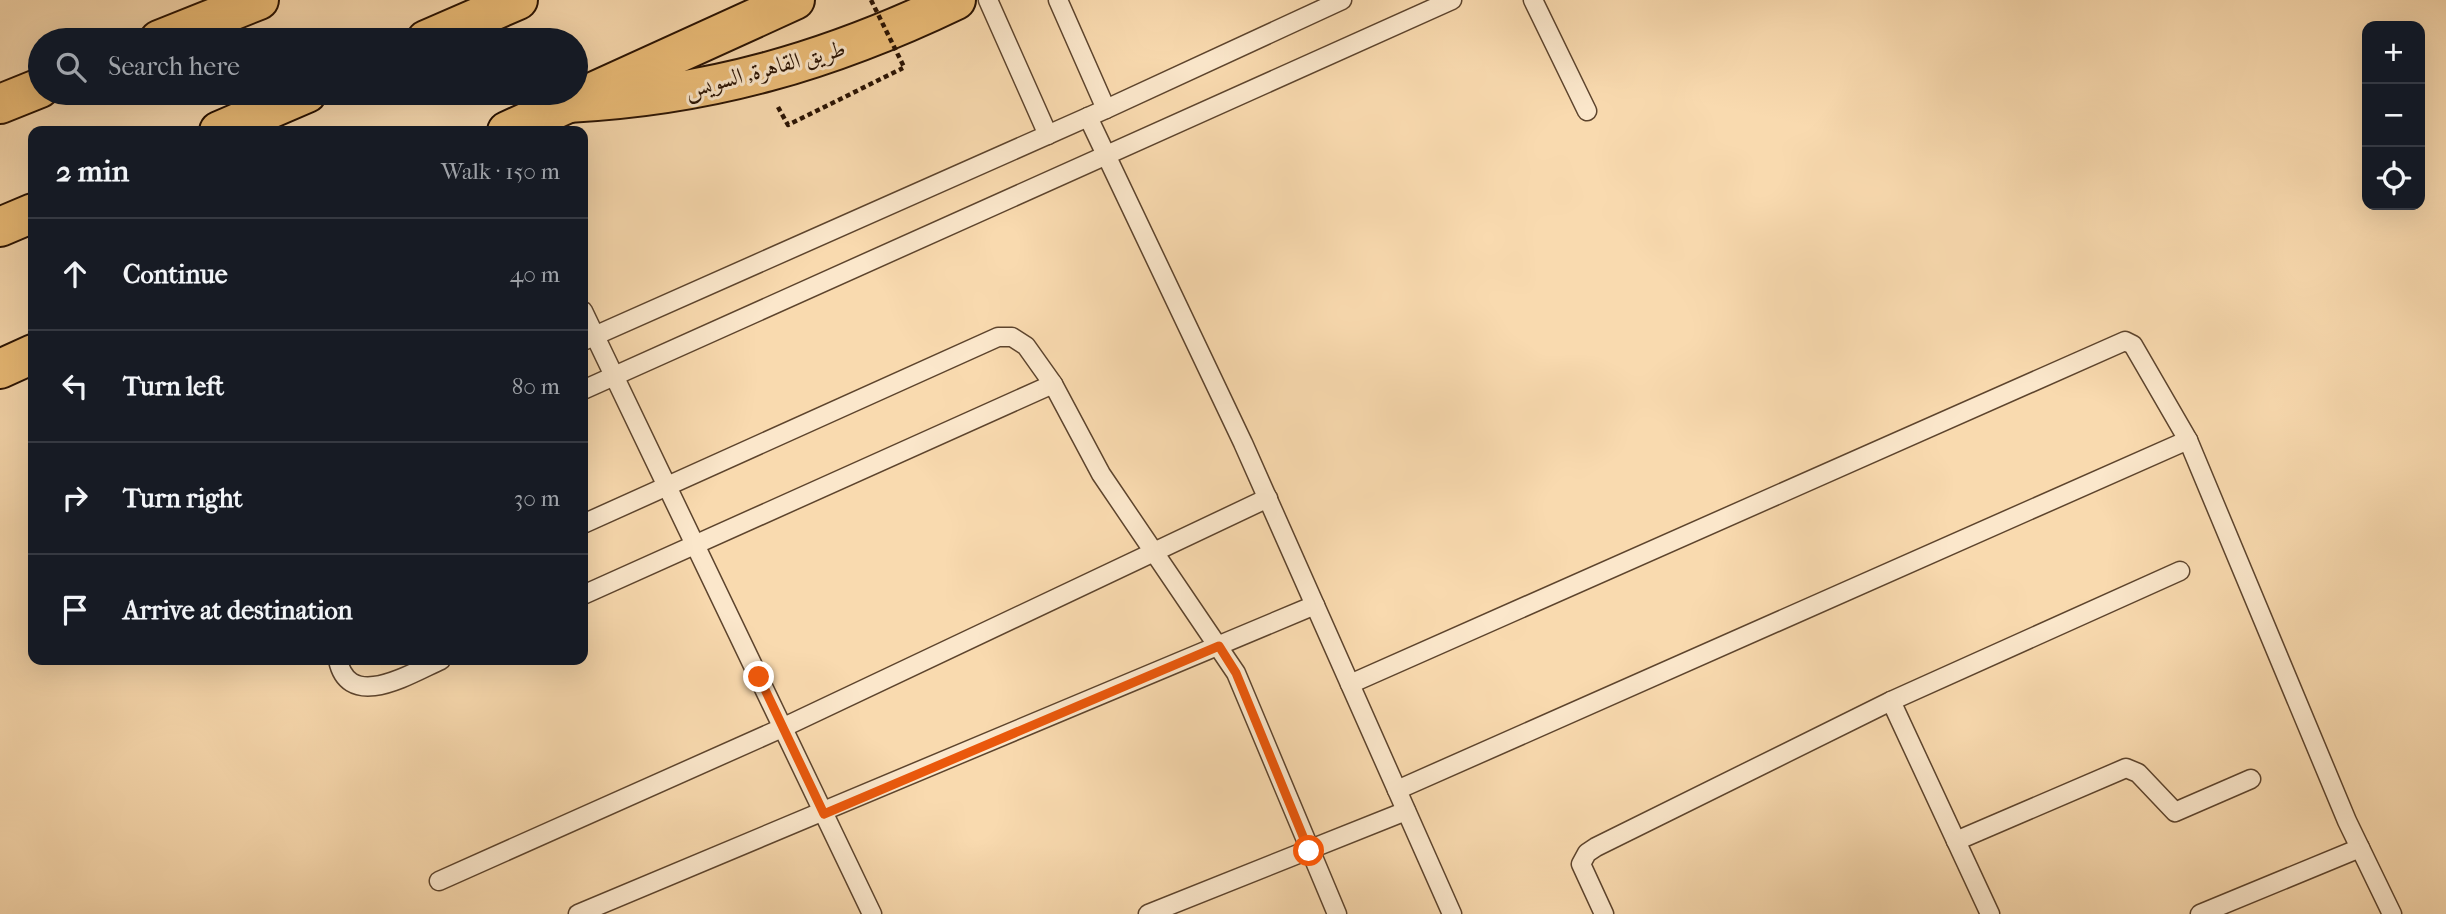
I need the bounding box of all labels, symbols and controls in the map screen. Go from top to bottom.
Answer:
map controls [2362,21,2425,210]
button: + [2362,21,2425,84]
search box [28,28,588,105]
street label: طريق القاهرة, السويس [682,35,849,105]
icon: search [52,48,90,86]
text: Search here [108,51,240,82]
button: − [2362,84,2425,147]
button: locate [2362,147,2425,210]
text: 2 min [56,154,129,189]
text: Walk · 150 m [441,158,560,185]
icon: ahead [56,255,94,293]
text: Continue [123,259,228,290]
text: 40 m [510,261,560,288]
icon: left [56,367,94,405]
text: Turn left [123,371,224,402]
text: 80 m [512,373,560,400]
icon: right [56,479,94,517]
text: Turn right [123,483,243,514]
text: 30 m [514,485,560,512]
icon: arrive [56,591,94,629]
text: Arrive at destination [123,595,353,626]
route end [743,661,774,692]
route start [1293,835,1324,866]

